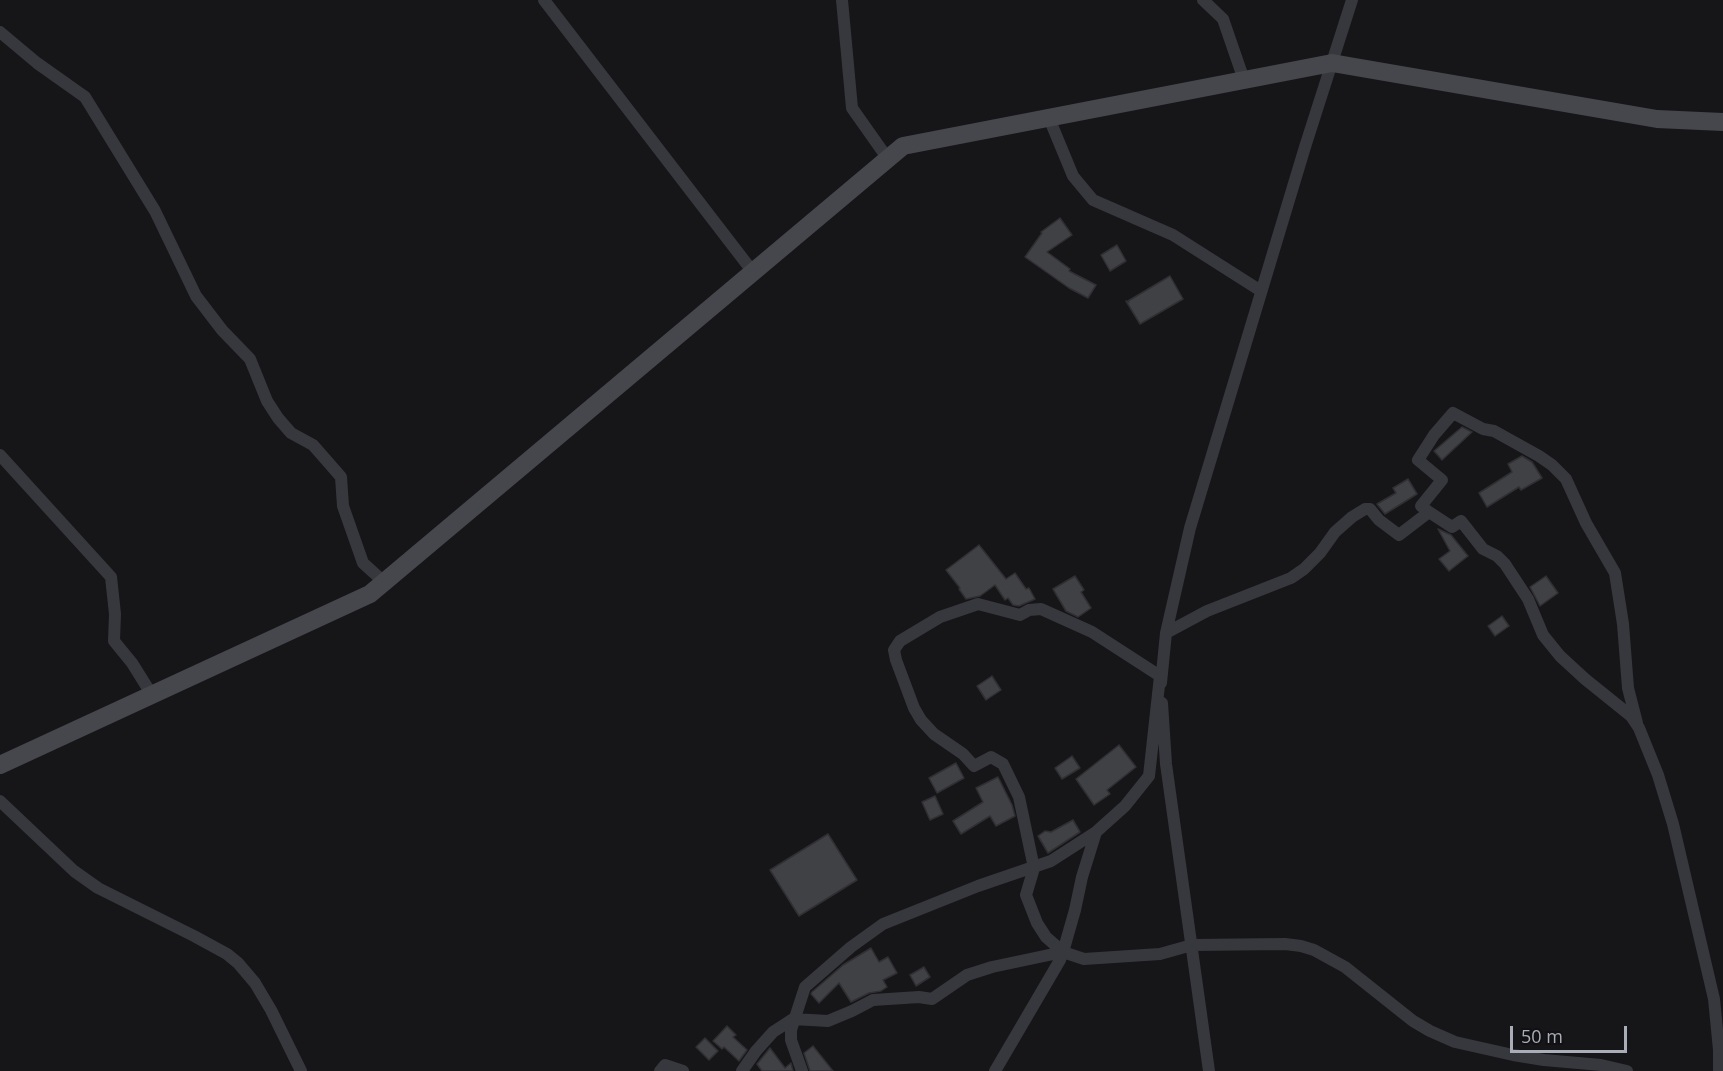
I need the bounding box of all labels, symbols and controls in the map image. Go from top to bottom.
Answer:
scale bar [1513,1014,1630,1052]
text: 50 m [1521,1024,1563,1048]

